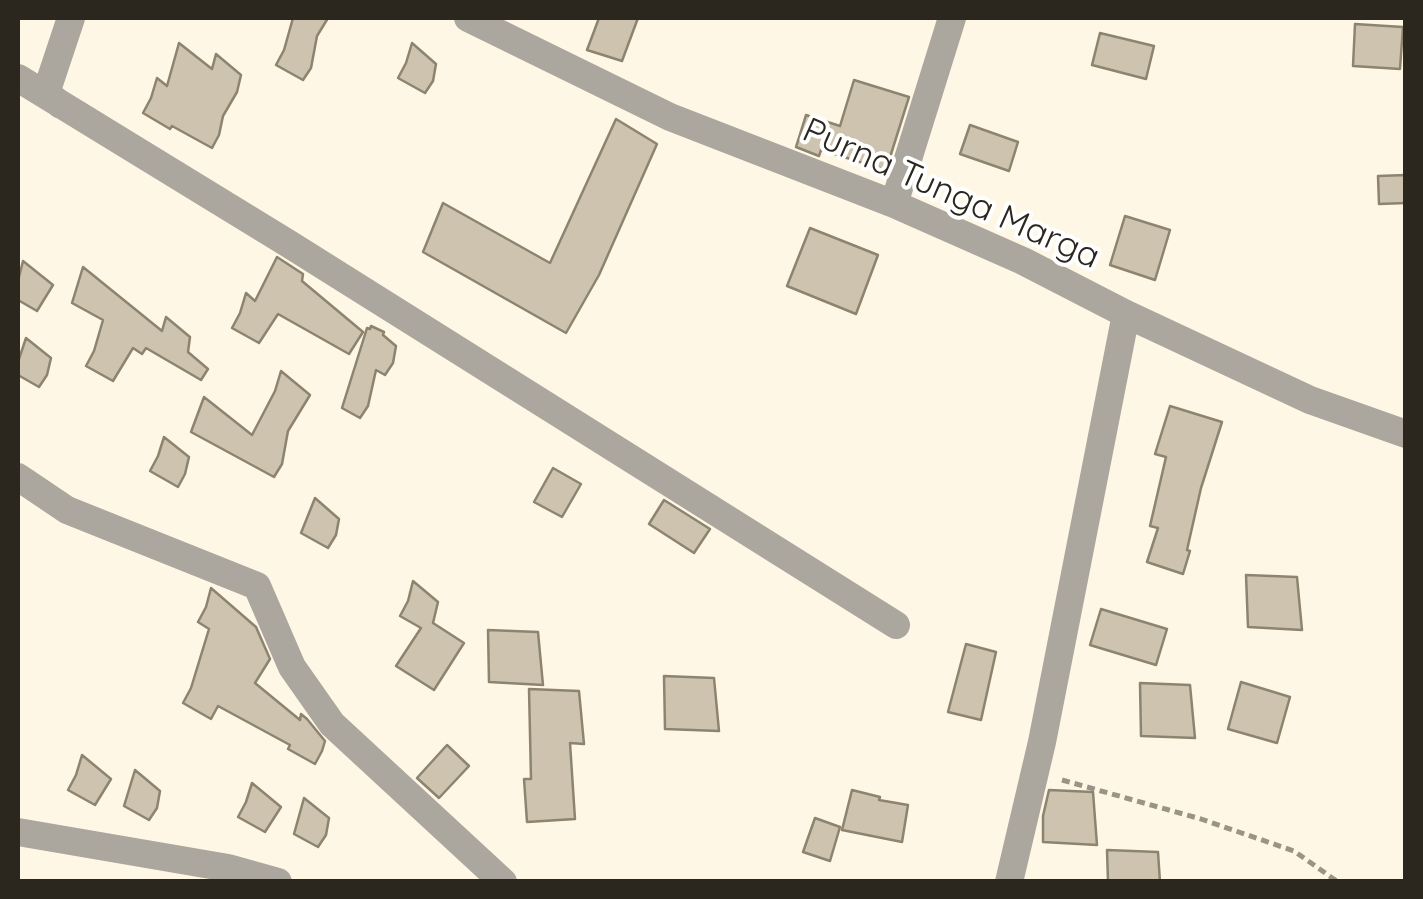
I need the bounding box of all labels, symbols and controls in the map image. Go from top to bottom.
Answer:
street label: Purna Tunga Marga [796,110,1106,278]

